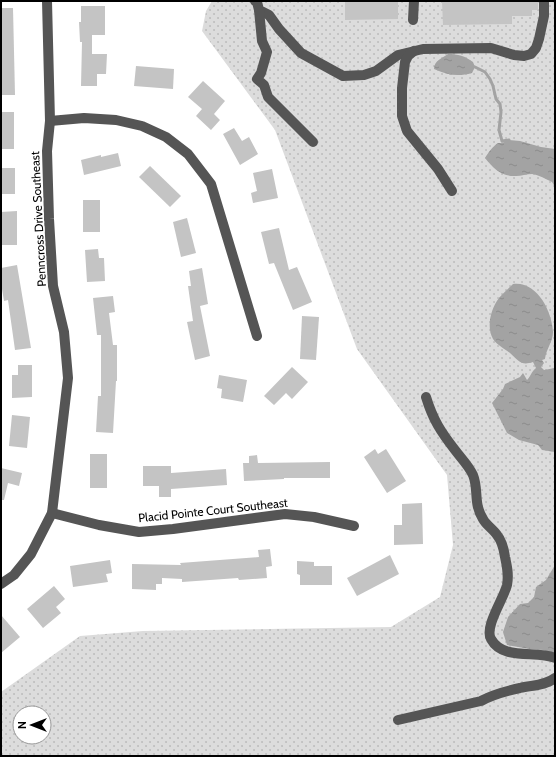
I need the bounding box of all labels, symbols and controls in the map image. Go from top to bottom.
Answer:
street label: Penncross Drive Southeast [27,151,49,287]
street label: Placid Pointe Court Southeast [138,495,288,525]
north arrow [12,705,52,745]
text: N [15,721,29,729]

